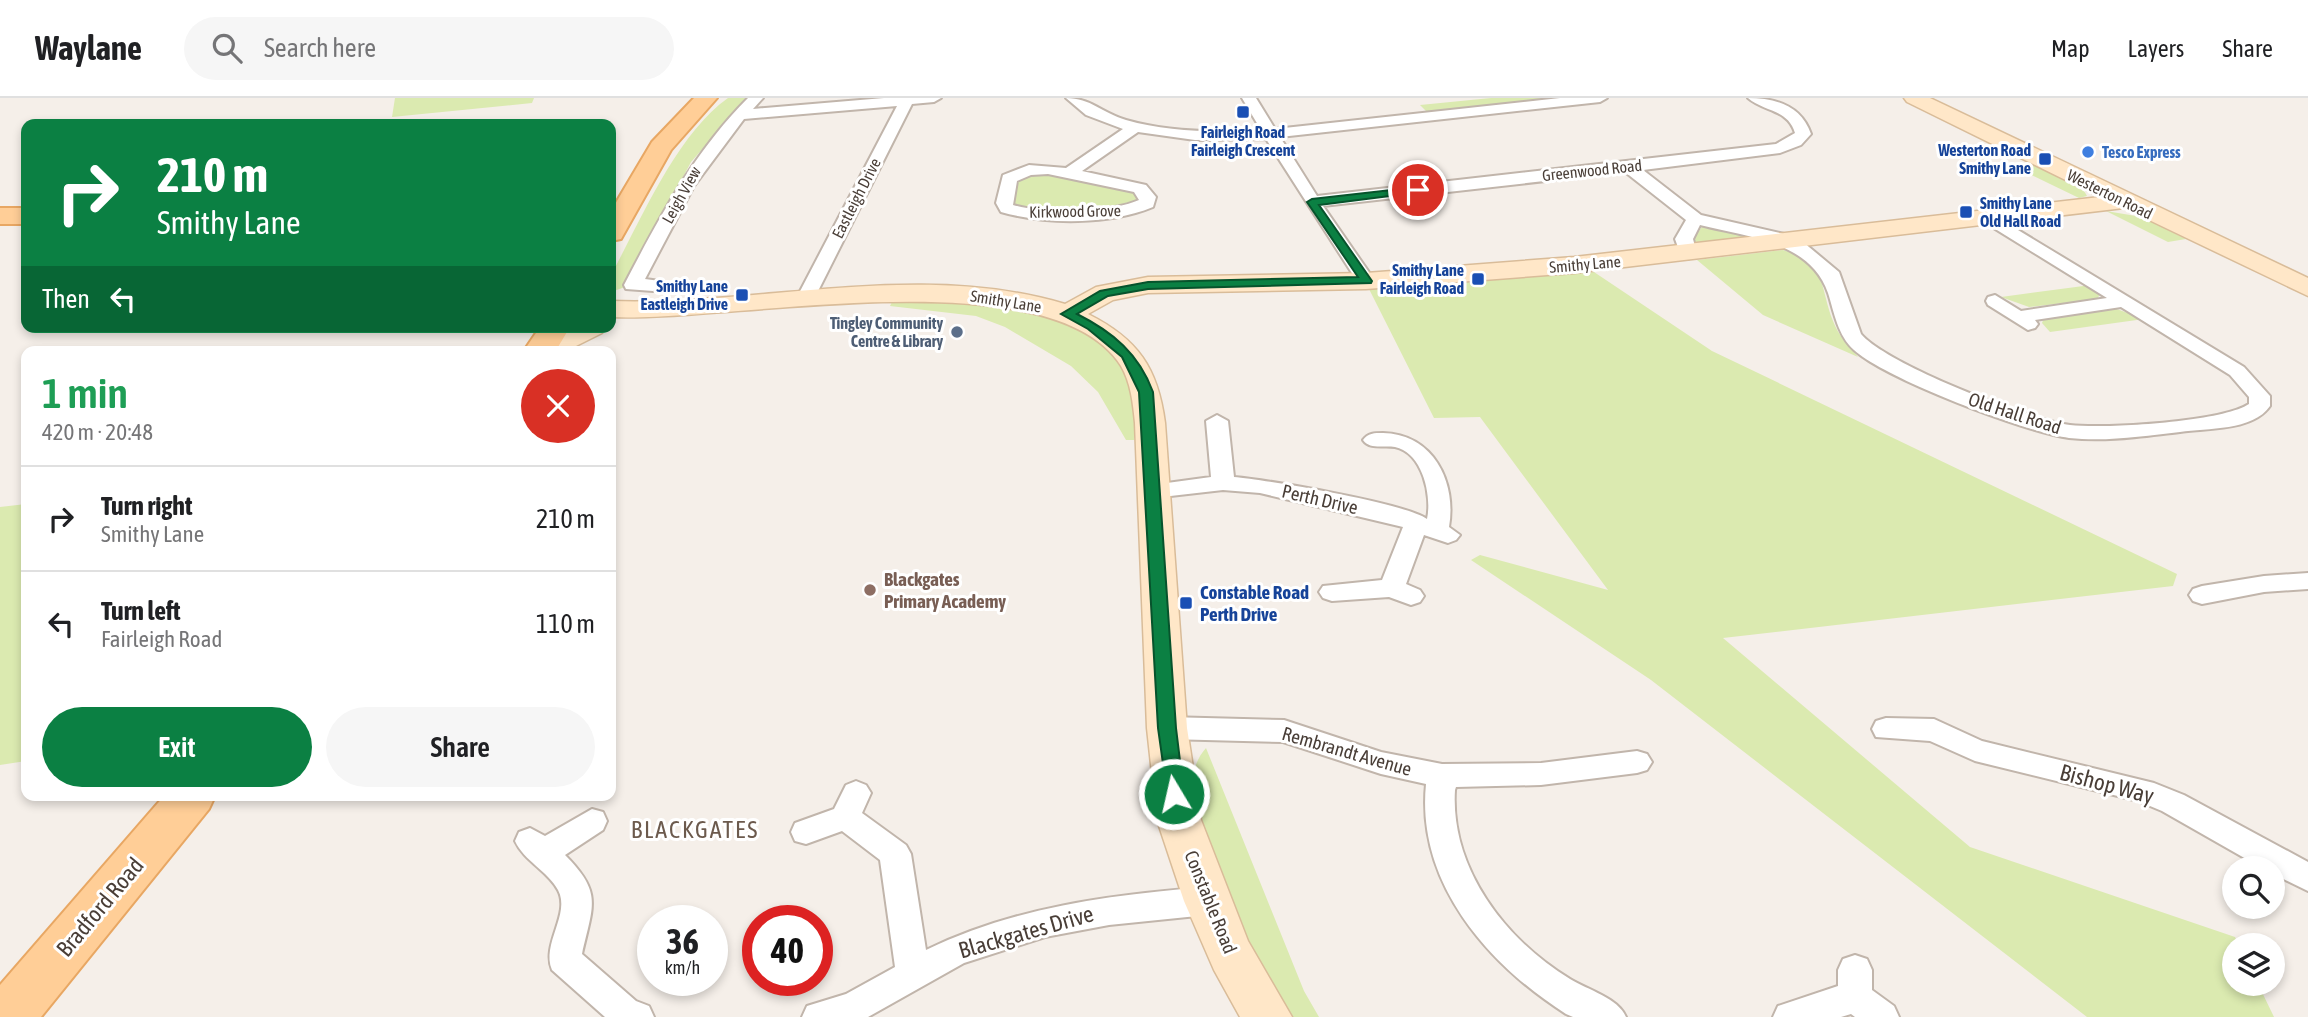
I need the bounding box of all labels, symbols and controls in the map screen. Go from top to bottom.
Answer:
search box [184,17,674,80]
text: Waylane [35,29,142,67]
icon: search [208,29,246,67]
text: Search here [264,33,376,63]
text: Map [2051,35,2090,62]
text: Layers [2128,35,2184,62]
text: Share [2222,35,2273,62]
marker: Fairleigh Road Fairleigh Crescent [1235,104,1251,120]
place label: Fairleigh Road Fairleigh Crescent [1191,123,1295,159]
place label: Westerton Road Smithy Lane [1937,141,2031,177]
place label: Tesco Express [2102,143,2181,161]
marker: Tesco Express [2080,144,2096,160]
text: 210 m [157,146,268,202]
icon: right [42,147,133,238]
marker: Westerton Road Smithy Lane [2037,151,2053,167]
street label: Eastleigh Drive [828,155,885,241]
street label: Greenwood Road [1541,156,1643,184]
pin [1388,160,1448,220]
street label: Leigh View [658,163,705,227]
street label: Westerton Road [2064,166,2156,222]
icon: arrive [1399,171,1437,209]
place label: Smithy Lane Old Hall Road [1980,194,2062,230]
street label: Kirkwood Grove [1029,201,1121,221]
text: Smithy Lane [157,204,300,241]
marker: Smithy Lane Old Hall Road [1958,204,1974,220]
street label: Smithy Lane [1548,252,1622,277]
place label: Smithy Lane Fairleigh Road [1380,261,1464,297]
marker: Smithy Lane Fairleigh Road [1470,271,1486,287]
place label: Smithy Lane Eastleigh Drive [641,277,728,313]
icon: left [104,280,142,318]
text: Then [42,284,90,314]
street label: Smithy Lane [969,286,1043,316]
marker: Smithy Lane Eastleigh Drive [734,287,750,303]
place label: Tingley Community Centre & Library [830,314,943,350]
marker: Tingley Community Centre & Library [949,324,965,340]
text: 1 min [42,369,128,417]
button: close [521,369,595,443]
street label: Old Hall Road [1966,388,2064,438]
text: 420 m · 20:48 [42,419,153,445]
street label: Perth Drive [1280,480,1360,518]
text: Turn right [101,491,192,521]
icon: right [42,500,80,538]
text: 210 m [536,504,595,534]
text: Smithy Lane [101,521,204,547]
place label: Blackgates Primary Academy [884,568,1006,612]
place label: Constable Road Perth Drive [1200,581,1309,625]
marker: Blackgates Primary Academy [862,582,878,598]
marker: Constable Road Perth Drive [1178,595,1194,611]
text: Turn left [101,596,181,626]
icon: left [42,605,80,643]
text: 110 m [536,609,595,639]
text: Fairleigh Road [101,626,222,652]
button: Exit [42,707,312,787]
button: Share [326,707,595,787]
street label: Rembrandt Avenue [1280,722,1414,780]
position arrow [1137,757,1211,831]
street label: Bishop Way [2057,759,2157,809]
district label: BLACKGATES [631,816,759,843]
street label: Constable Road [1180,847,1242,957]
street label: Bradford Road [51,852,149,962]
map controls [2222,856,2285,996]
button: search [2222,856,2285,919]
street label: Blackgates Drive [956,900,1096,964]
speed limit sign: 40 [742,905,833,996]
text: 36 [666,921,699,961]
button: layers [2222,933,2285,996]
text: km/h [665,957,700,978]

